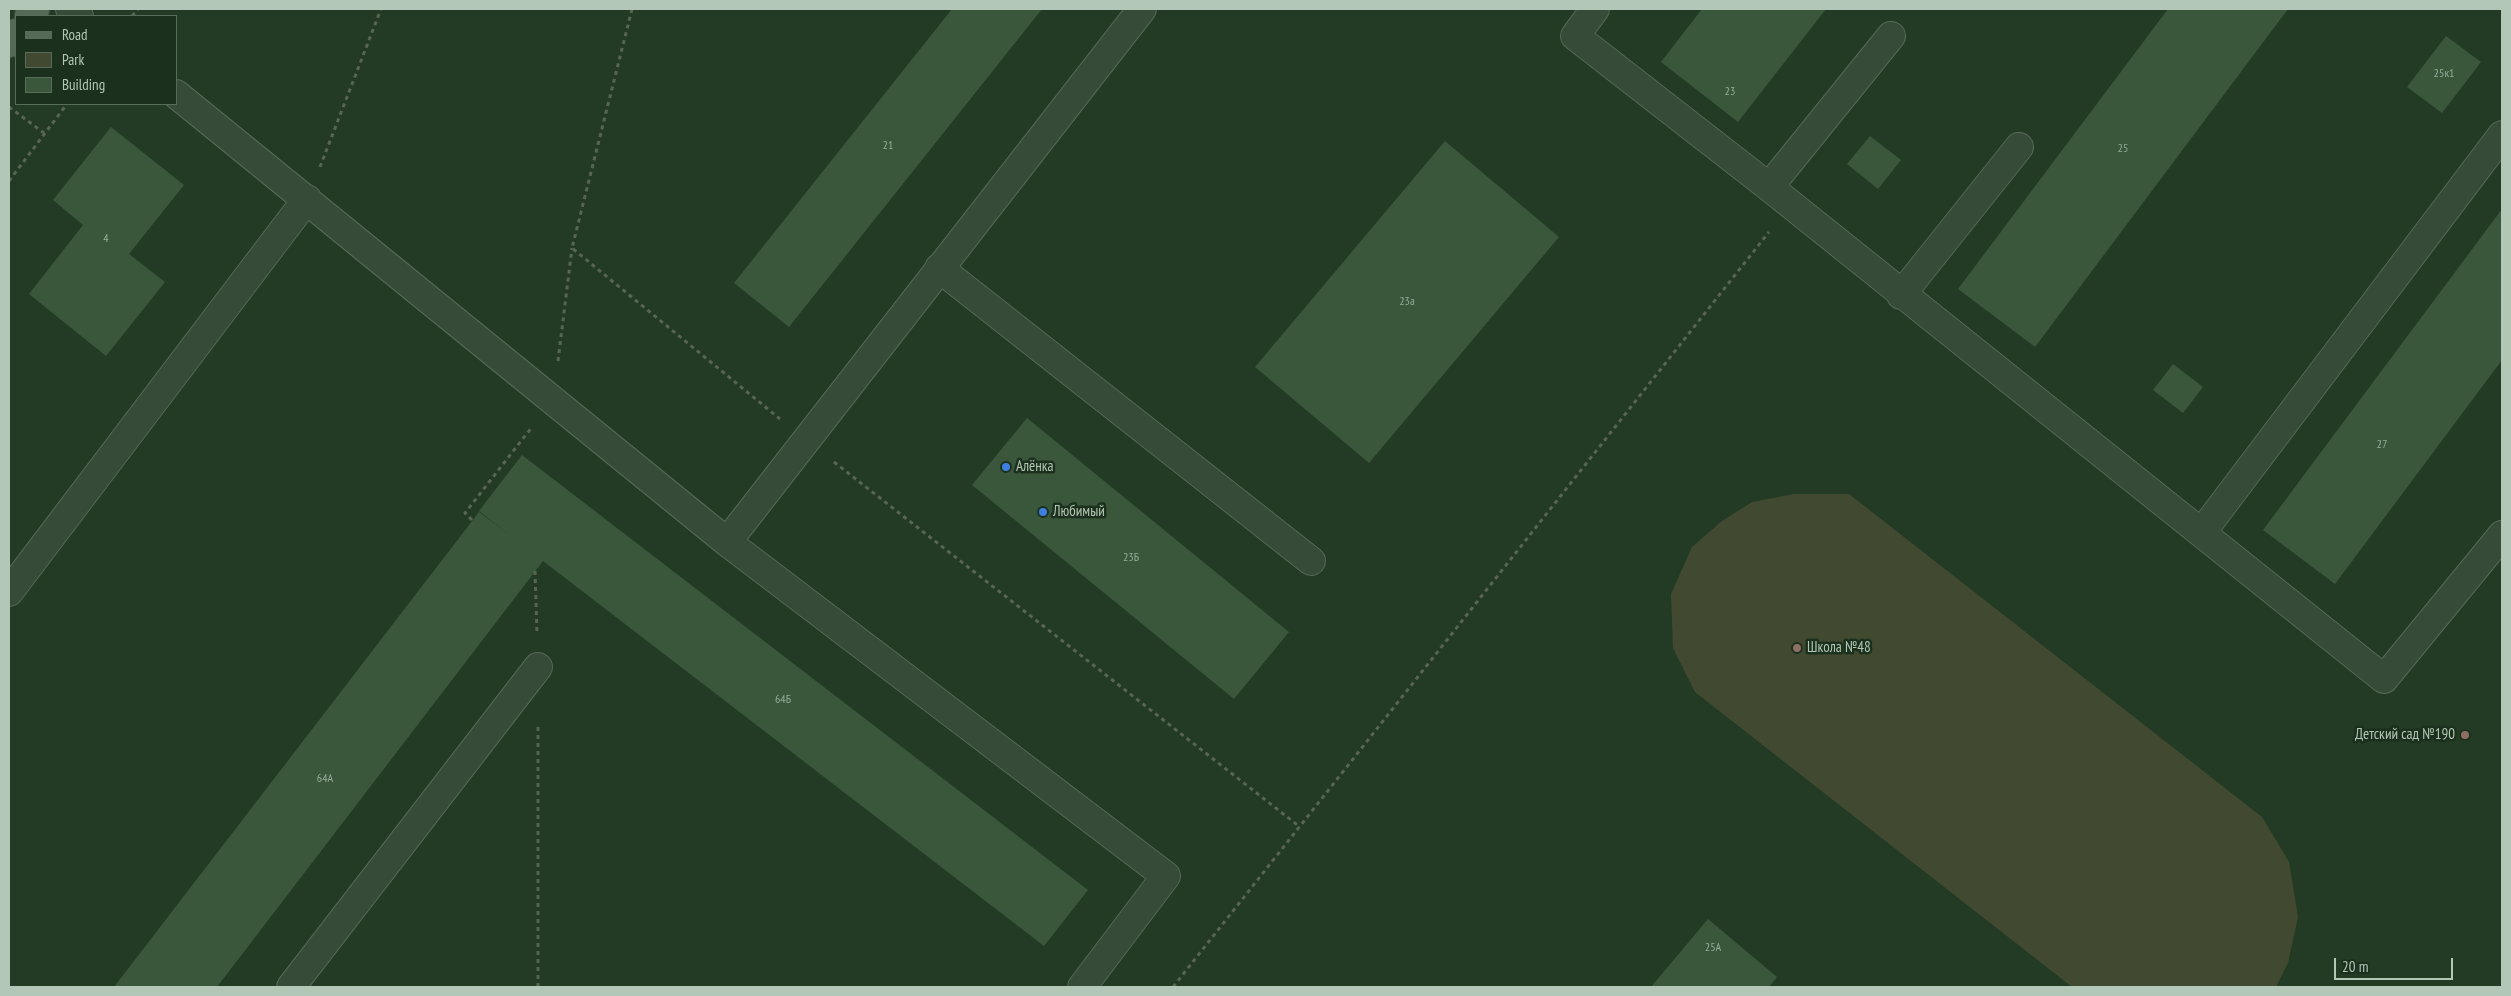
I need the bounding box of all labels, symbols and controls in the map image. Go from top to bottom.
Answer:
legend [15,15,178,105]
text: Road [62,25,88,44]
text: Park [62,50,84,69]
house number: 25к1 [2434,67,2454,81]
text: Building [62,75,105,94]
house number: 23 [1725,85,1735,99]
house number: 21 [883,139,893,153]
house number: 25 [2118,142,2128,156]
house number: 4 [103,232,109,246]
house number: 23а [1399,295,1415,309]
house number: 27 [2377,438,2387,452]
place label: Алёнка [1016,458,1054,476]
marker: Алёнка [1000,461,1012,473]
place label: Любимый [1053,503,1105,521]
marker: Любимый [1037,506,1049,518]
house number: 23Б [1123,551,1139,565]
place label: Школа №48 [1807,639,1871,657]
marker: Школа №48 [1791,642,1803,654]
house number: 64Б [775,693,791,707]
place label: Детский сад №190 [2355,726,2455,744]
marker: Детский сад №190 [2459,729,2471,741]
house number: 64А [317,772,333,786]
house number: 25А [1705,941,1721,955]
scale bar [2336,948,2455,980]
text: 20 m [2342,957,2368,976]

